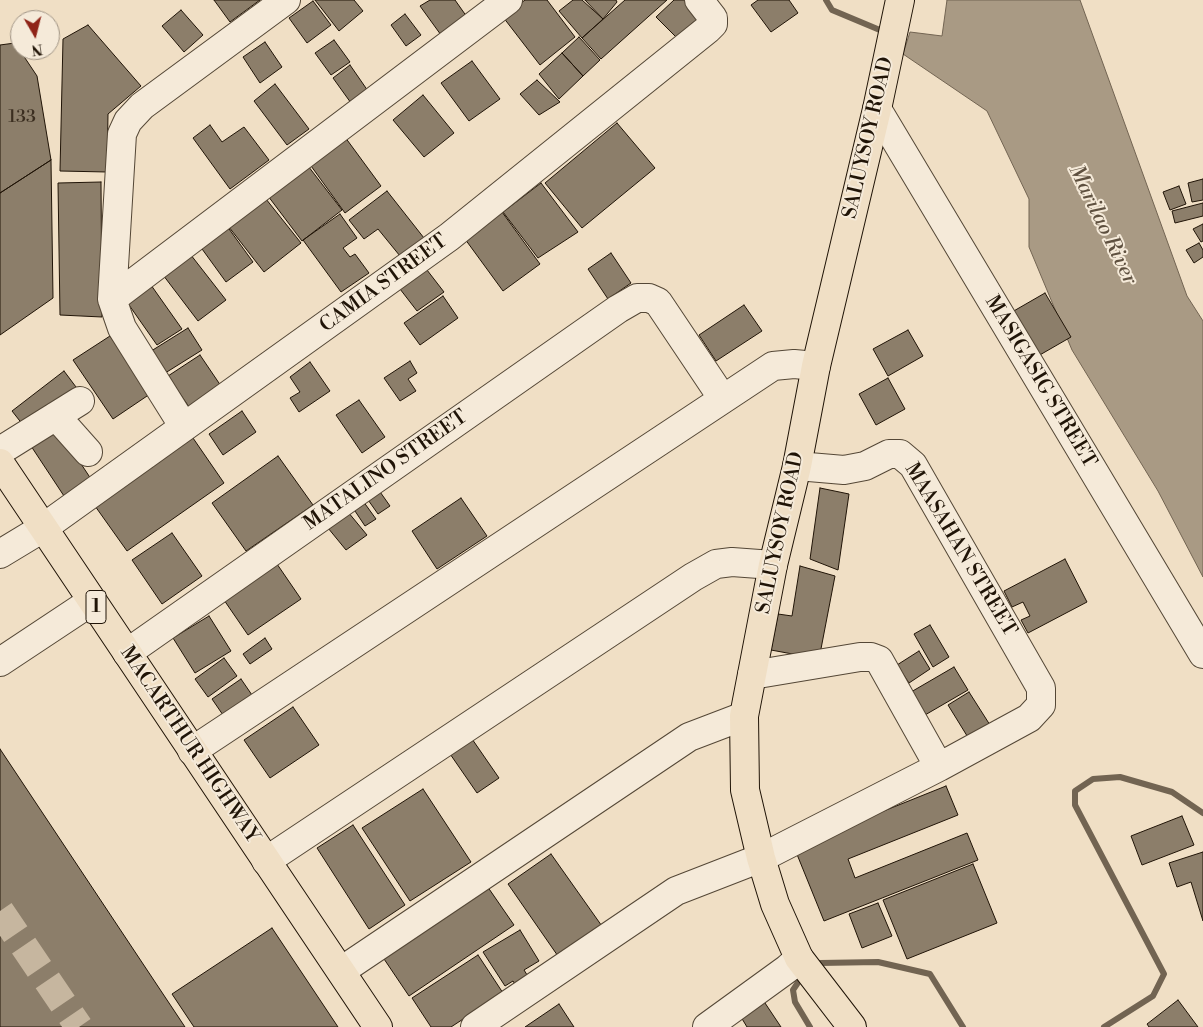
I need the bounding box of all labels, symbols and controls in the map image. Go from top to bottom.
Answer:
north arrow [10,10,60,60]
text: N [30,39,44,59]
street label: SALUYSOY ROAD [839,55,899,221]
house number: 133 [8,107,36,129]
water label: Marilao River [1062,161,1142,289]
street label: CAMIA STREET [316,230,452,338]
street label: MASIGASIG STREET [979,292,1101,472]
street label: MATALINO STREET [300,406,472,536]
street label: SALUYSOY ROAD [752,450,810,616]
street label: MAASAHAN STREET [899,459,1021,641]
road number: 1 [86,590,106,624]
street label: MACARTHUR HIGHWAY [114,642,264,848]

